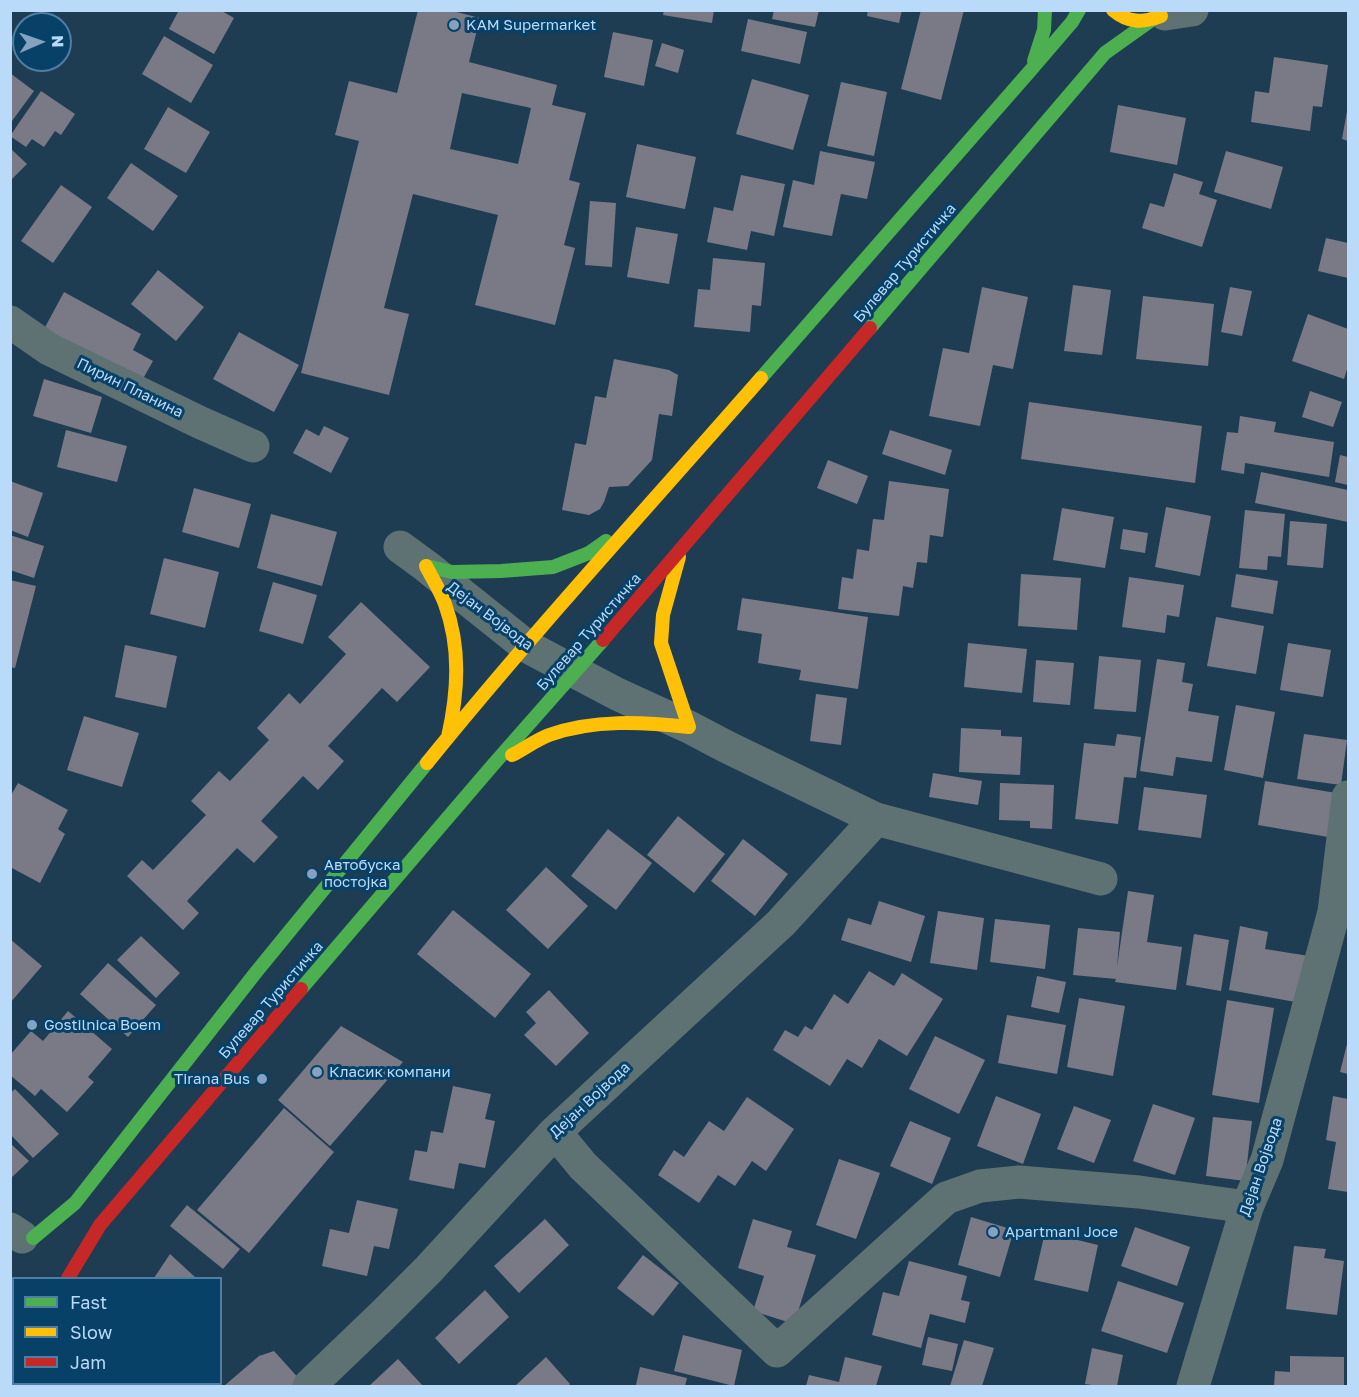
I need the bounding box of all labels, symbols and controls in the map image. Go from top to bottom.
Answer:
north arrow [12,12,72,72]
place label: KAM Supermarket [466,16,596,34]
marker: KAM Supermarket [447,18,461,32]
text: N [48,35,68,48]
street label: Булевар Туристичка [850,200,960,326]
street label: Пирин Планина [74,354,186,422]
street label: Булевар Туристичка [533,570,645,694]
street label: Дејан Војвода [443,578,537,654]
place label: Автобуска постојка [324,856,400,891]
marker: Автобуска постојка [305,867,319,881]
street label: Булевар Туристичка [215,938,327,1062]
place label: Gostilnica Boem [44,1016,161,1034]
marker: Gostilnica Boem [25,1018,39,1032]
street label: Дејан Војвода [546,1058,634,1142]
place label: Класик компани [329,1063,451,1081]
marker: Класик компани [310,1065,324,1079]
place label: Tirana Bus [174,1070,250,1088]
marker: Tirana Bus [255,1072,269,1086]
street label: Дејан Војвода [1236,1115,1286,1219]
place label: Apartmani Joce [1005,1223,1118,1241]
marker: Apartmani Joce [986,1225,1000,1239]
legend [12,1277,222,1385]
text: Fast [70,1291,107,1313]
text: Slow [70,1321,112,1343]
text: Jam [70,1351,106,1373]

